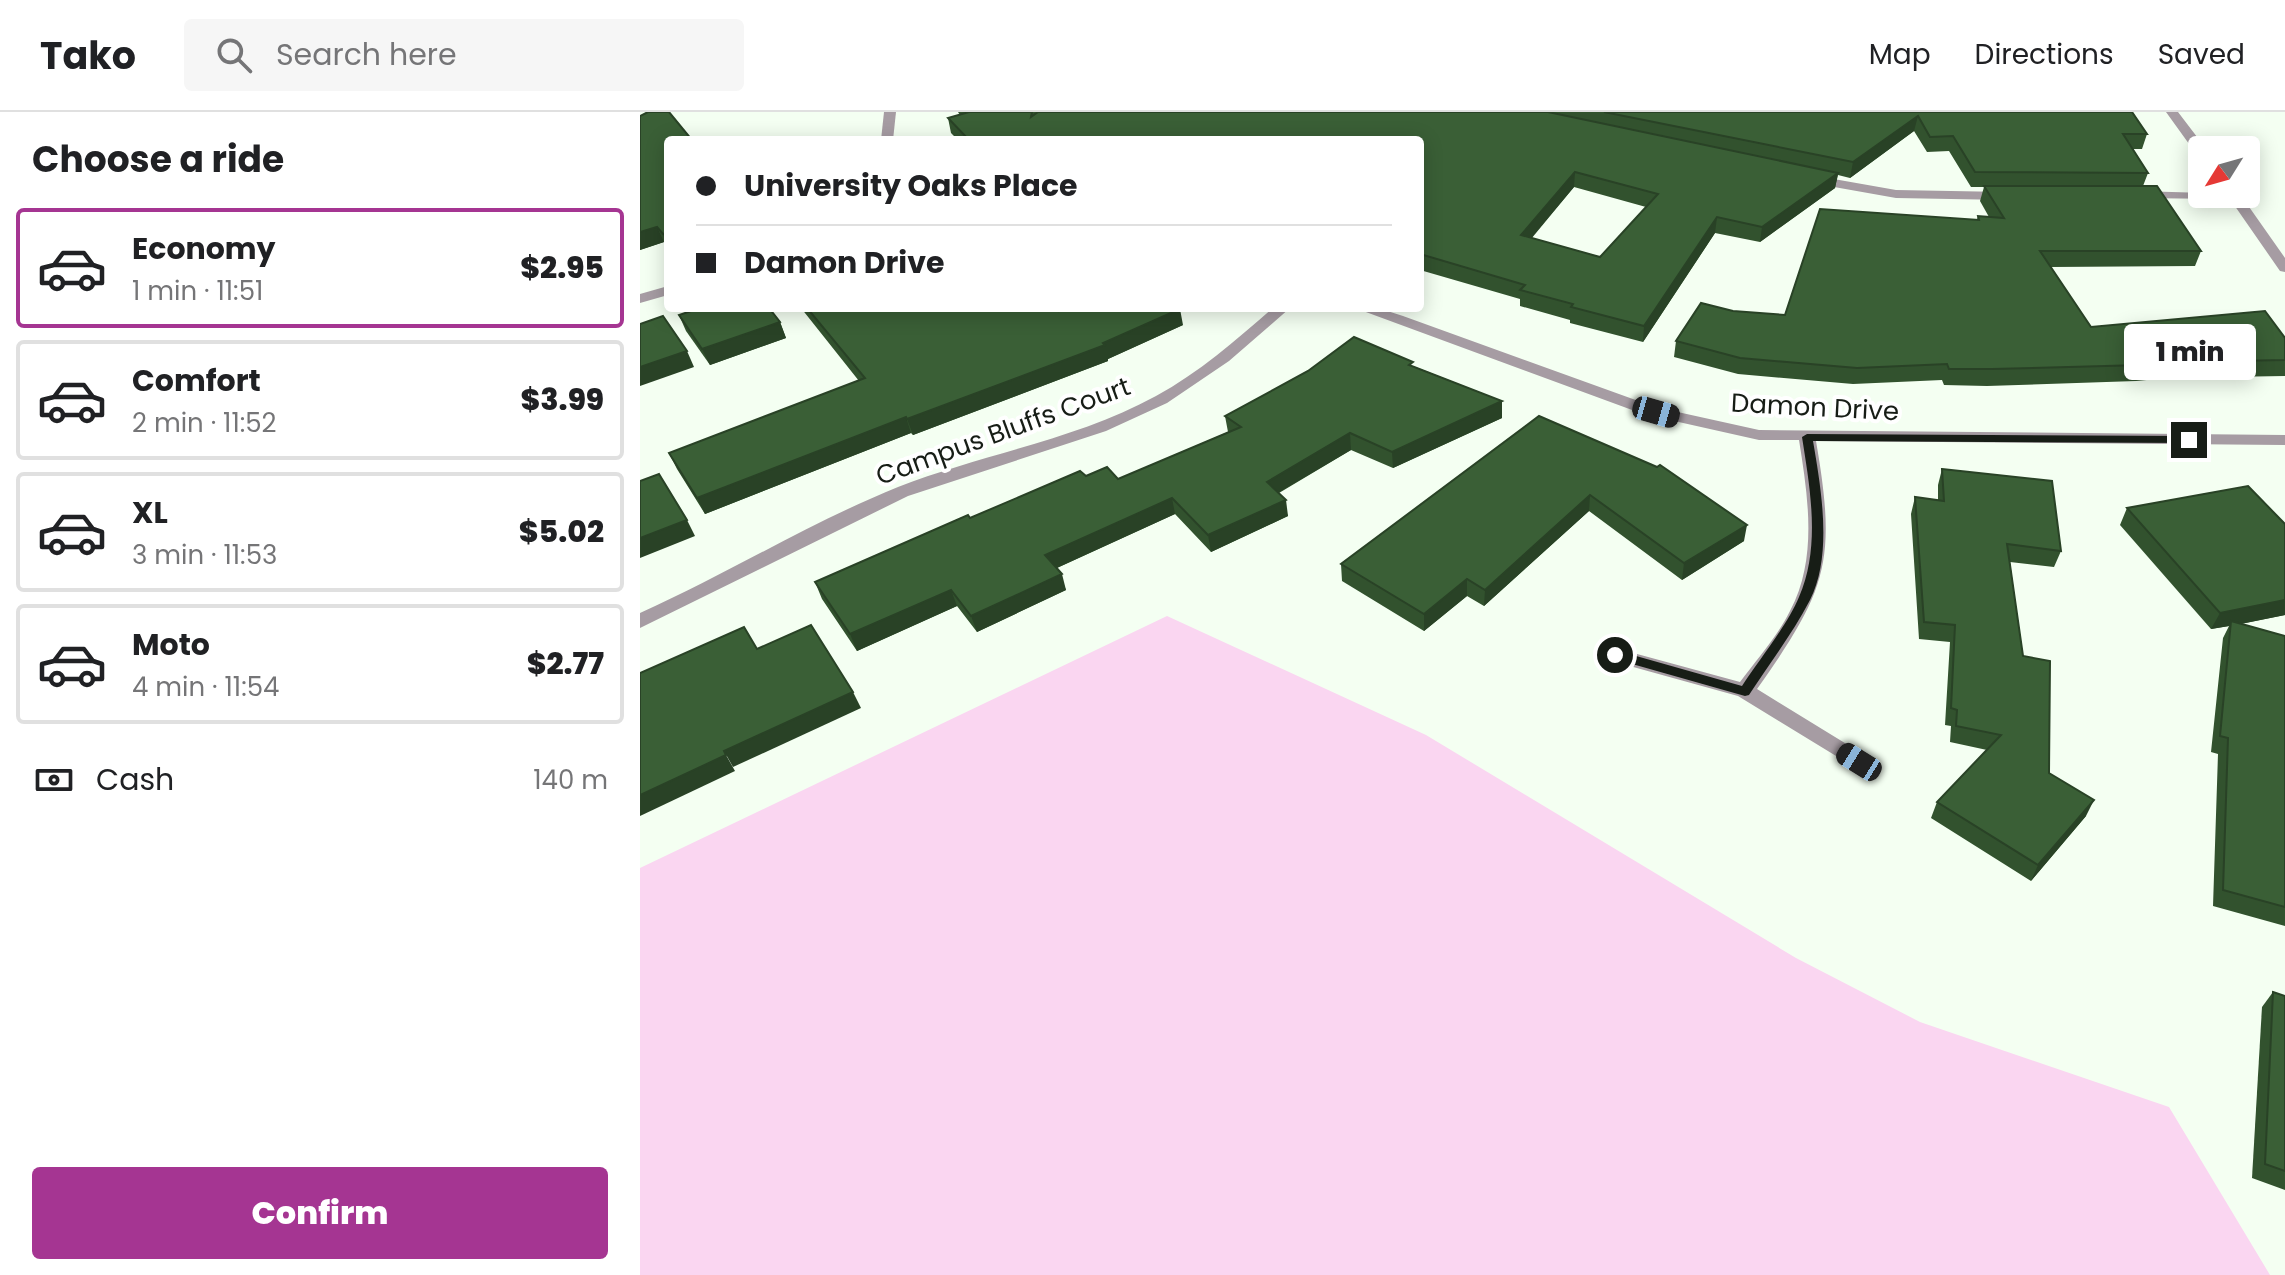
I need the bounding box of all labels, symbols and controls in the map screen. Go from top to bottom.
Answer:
search box [184,19,744,91]
text: Tako [40,29,136,82]
icon: search [212,33,256,77]
text: Search here [276,33,457,76]
text: Map [1869,35,1931,74]
text: Directions [1975,35,2114,74]
text: Saved [2158,35,2245,74]
text: Choose a ride [32,134,284,185]
north arrow [2188,136,2260,208]
map controls [2188,136,2260,208]
text: University Oaks Place [744,164,1078,207]
text: Economy [132,227,276,270]
icon: car [36,232,108,304]
text: Damon Drive [744,241,944,284]
text: $2.95 [520,246,604,289]
text: 1 min · 11:51 [132,273,263,309]
callout: 1 min [2123,324,2255,380]
text: 1 min [2156,334,2224,370]
text: Comfort [132,359,261,402]
icon: car [36,364,108,436]
street label: Campus Bluffs Court [871,368,1135,494]
text: $3.99 [520,378,604,421]
street label: Damon Drive [1730,385,1900,429]
car [1630,394,1682,430]
text: 2 min · 11:52 [132,405,277,441]
route end [2171,422,2207,458]
text: XL [132,491,168,534]
icon: car [36,496,108,568]
text: $5.02 [519,510,604,553]
text: 3 min · 11:53 [132,537,277,573]
text: Moto [132,623,210,666]
icon: car [36,628,108,700]
route start [1597,637,1633,673]
text: $2.77 [527,642,604,685]
text: 4 min · 11:54 [132,669,279,705]
car [1832,739,1886,785]
icon: cash [32,758,76,802]
text: Cash [96,758,174,801]
text: 140 m [533,762,608,798]
button: Confirm [32,1167,608,1259]

